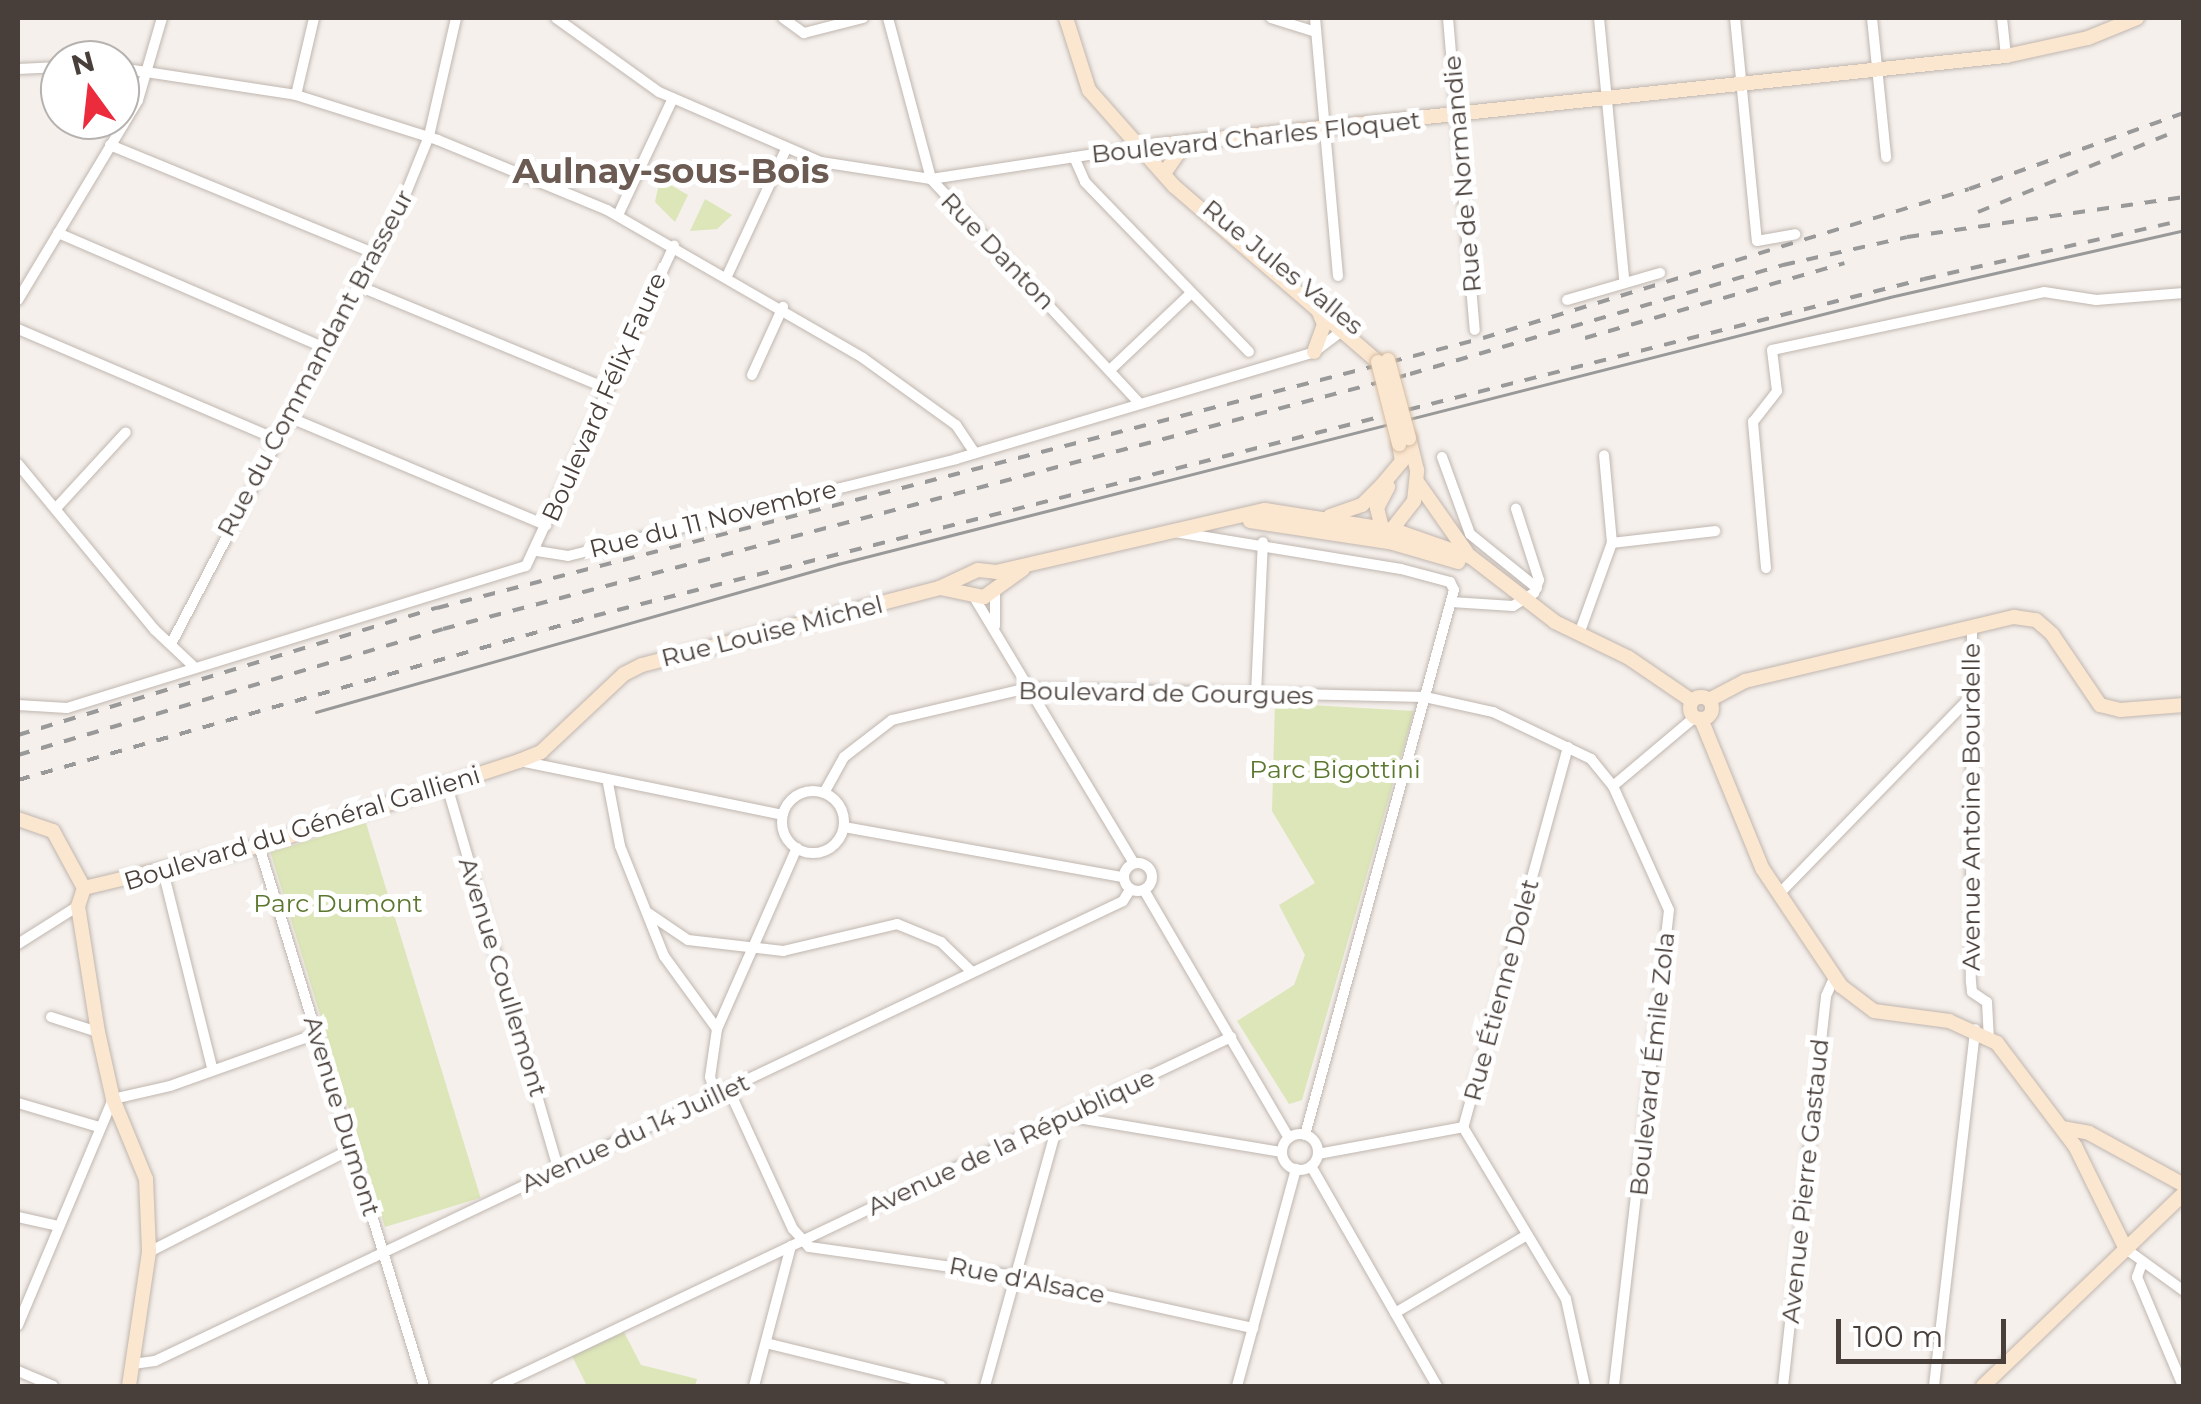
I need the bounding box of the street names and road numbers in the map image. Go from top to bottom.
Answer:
street label: Rue de Normandie [1437,54,1487,294]
street label: Boulevard Charles Floquet [1090,105,1422,169]
street label: Rue du Commandant Brasseur [211,184,419,542]
street label: Rue Danton [935,186,1061,316]
street label: Rue Jules Valles [1197,193,1369,341]
street label: Boulevard Félix Faure [536,268,672,526]
street label: Rue du 11 Novembre [586,474,840,564]
street label: Rue Louise Michel [658,589,886,673]
street label: Avenue Antoine Bourdelle [1956,643,1986,971]
street label: Boulevard de Gourgues [1018,675,1314,711]
street label: Boulevard du Général Gallieni [120,759,484,897]
street label: Avenue Coullemont [452,854,554,1100]
street label: Rue Étienne Dolet [1457,876,1545,1104]
street label: Boulevard Émile Zola [1623,930,1681,1198]
street label: Avenue Dumont [297,1012,387,1220]
street label: Avenue Pierre Gastaud [1775,1037,1835,1325]
street label: Avenue de la République [863,1062,1159,1222]
street label: Avenue du 14 Juillet [516,1067,754,1199]
street label: Rue d'Alsace [947,1250,1107,1310]

